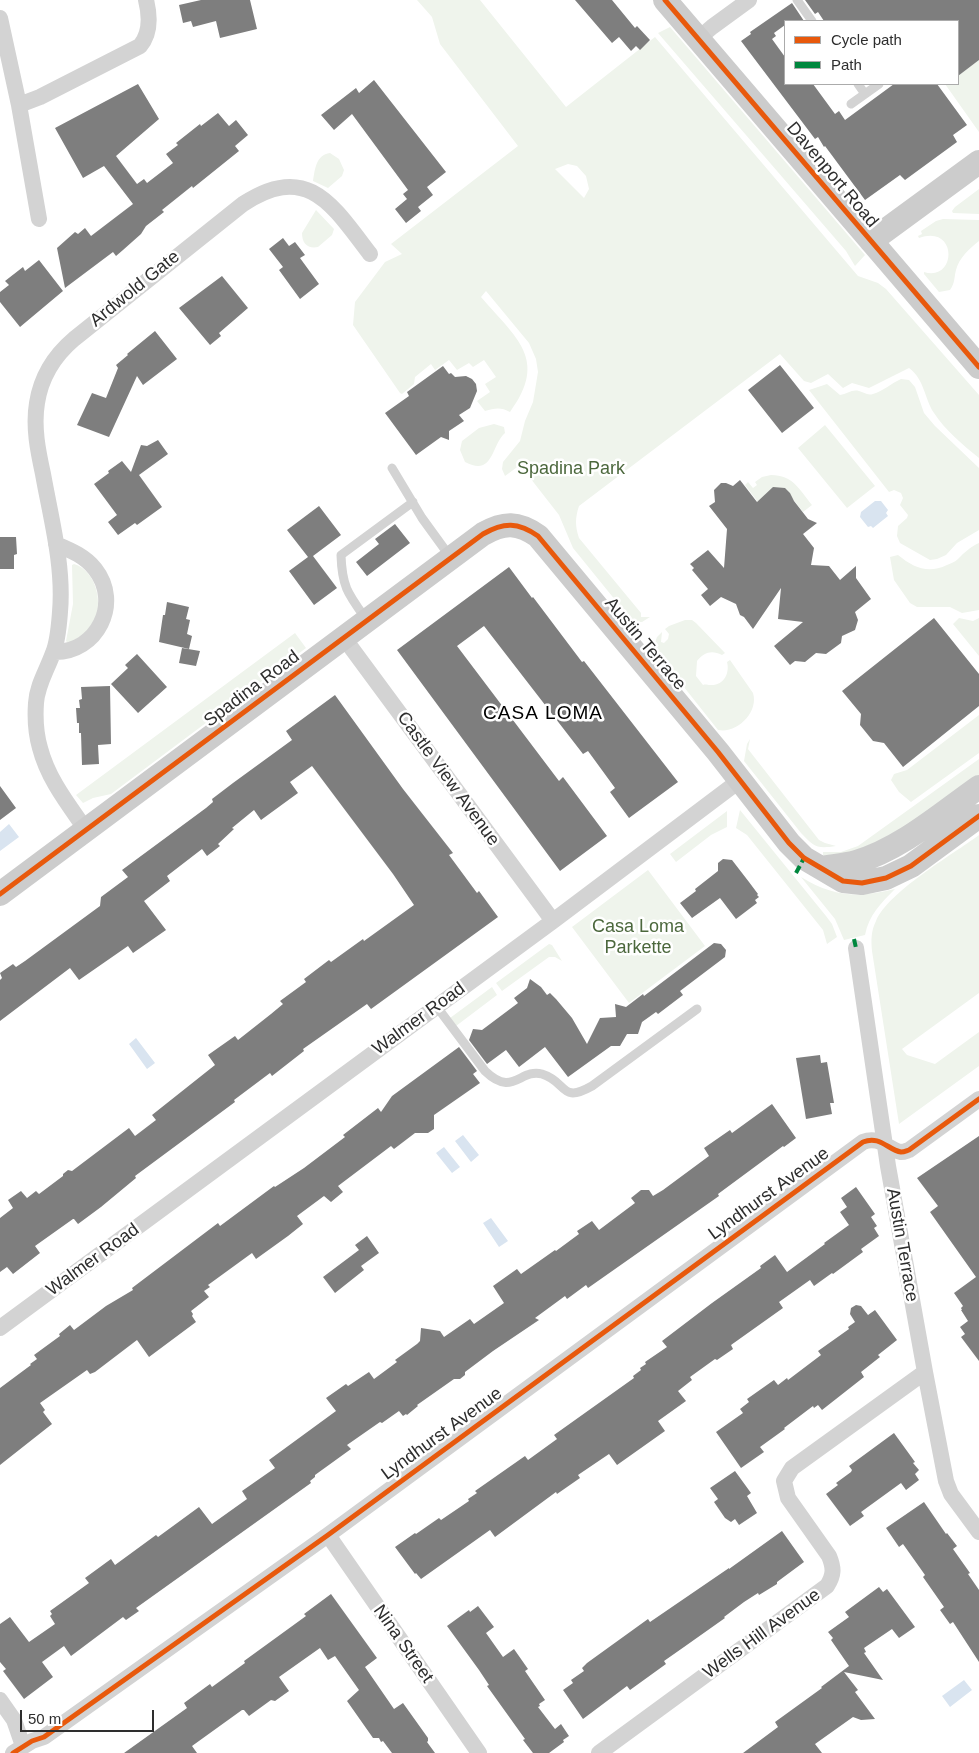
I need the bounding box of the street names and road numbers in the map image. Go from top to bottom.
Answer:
street label: Davenport Road [782,118,882,232]
street label: Ardwold Gate [86,246,184,332]
street label: Austin Terrace [600,593,690,695]
street label: Spadina Road [200,646,304,732]
street label: Castle View Avenue [392,708,504,850]
street label: Walmer Road [368,978,470,1060]
street label: Lyndhurst Avenue [704,1143,834,1245]
street label: Austin Terrace [881,1186,923,1304]
street label: Walmer Road [42,1219,144,1301]
street label: Lyndhurst Avenue [377,1383,507,1485]
street label: Wells Hill Avenue [699,1584,825,1684]
street label: Nina Street [368,1601,438,1687]

